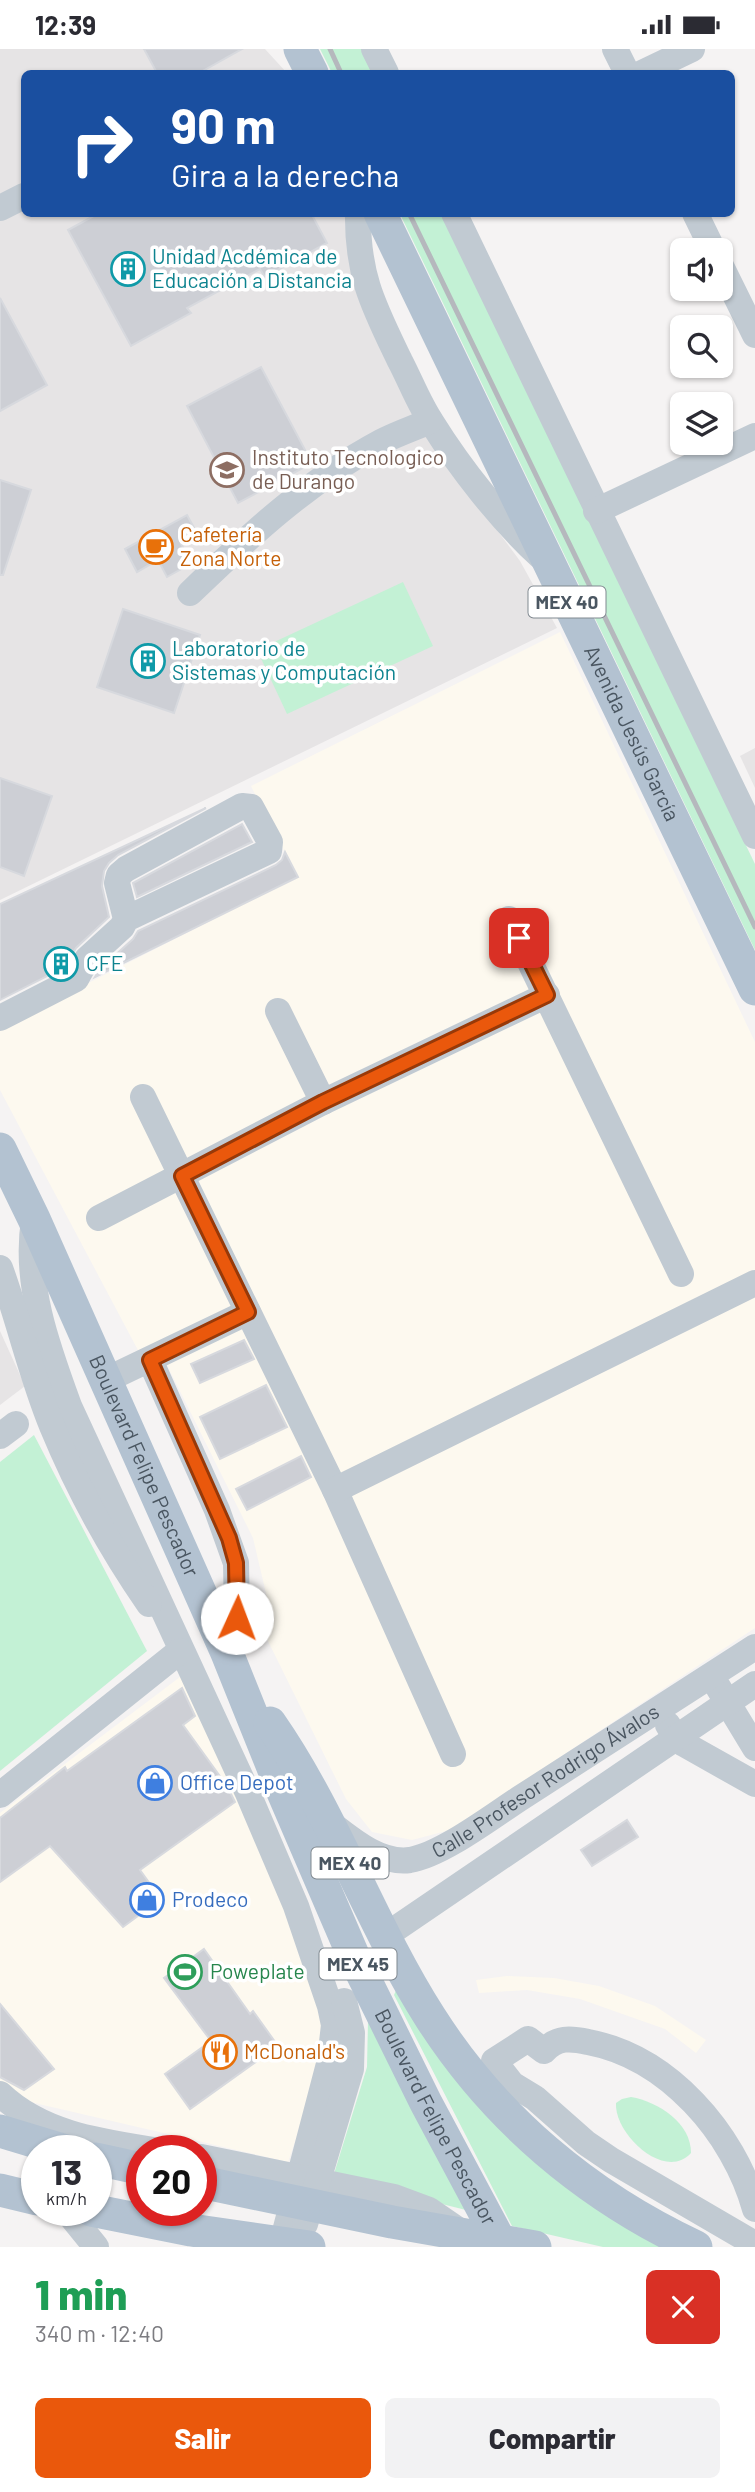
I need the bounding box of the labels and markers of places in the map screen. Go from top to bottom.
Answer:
place label: Unidad Acdémica de Educación a Distancia [152,243,352,292]
building icon: Unidad Acdémica de Educación a Distancia [109,250,147,288]
place label: Instituto Tecnologico de Durango [252,444,444,493]
school or university icon: Instituto Tecnologico de Durango [208,451,246,489]
place label: Cafetería Zona Norte [180,521,281,570]
cafe icon: Cafetería Zona Norte [137,528,175,566]
place label: Laboratorio de Sistemas y Computación [172,635,396,684]
building icon: Laboratorio de Sistemas y Computación [129,642,167,680]
pin [489,908,549,968]
building icon: CFE [42,945,80,983]
place label: CFE [86,950,123,975]
shop icon: Office Depot [136,1764,174,1802]
place label: Office Depot [180,1769,294,1794]
shop icon: Prodeco [128,1881,166,1919]
place label: Prodeco [172,1886,248,1911]
sports icon: Poweplate [166,1953,204,1991]
place label: Poweplate [210,1958,305,1983]
restaurant icon: McDonald's [201,2033,239,2071]
place label: McDonald's [244,2038,345,2063]

